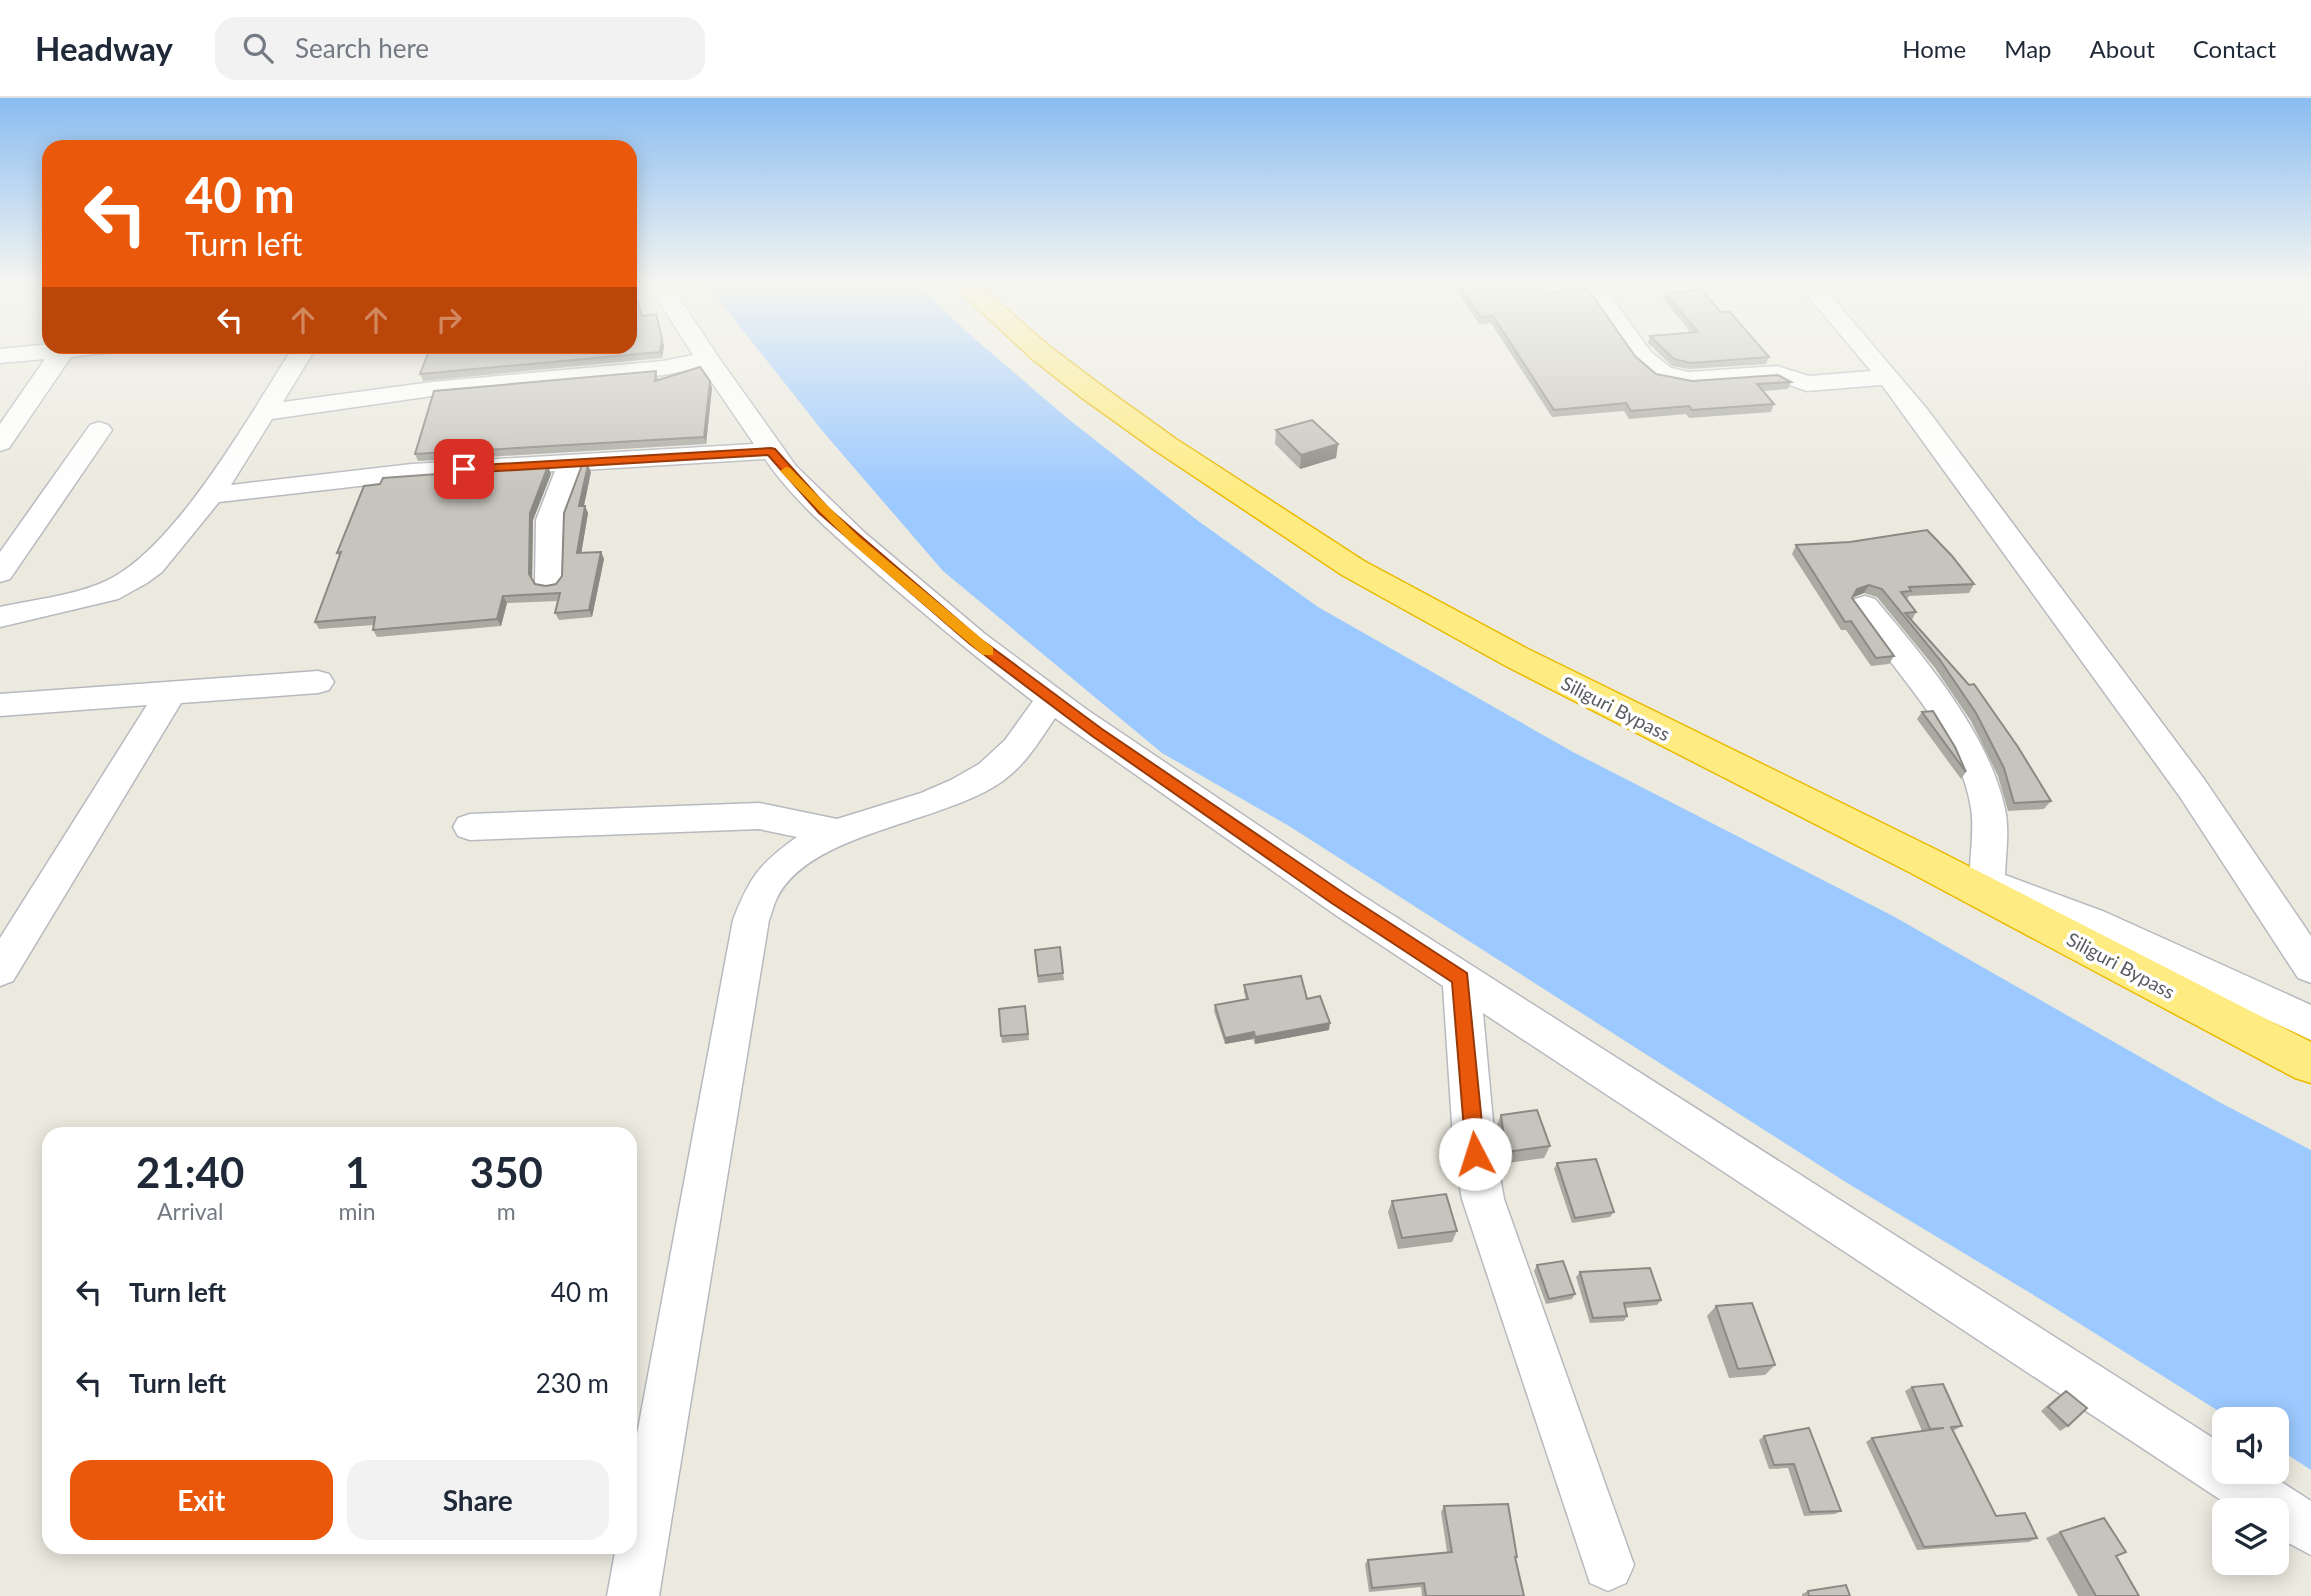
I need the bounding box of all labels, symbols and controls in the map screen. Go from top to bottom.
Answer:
search box [215,17,705,80]
text: Headway [35,28,173,68]
icon: search [239,29,277,67]
text: Search here [295,32,429,64]
text: Home [1902,34,1966,63]
text: Map [2004,34,2052,63]
text: About [2090,34,2155,63]
text: Contact [2193,34,2276,63]
text: 40 m [185,165,295,223]
icon: left [70,168,161,259]
text: Turn left [185,224,302,263]
icon: left [211,301,249,339]
icon: ahead [284,301,322,339]
icon: ahead [357,301,395,339]
icon: right [430,301,468,339]
pin [434,439,494,499]
icon: arrive [445,450,483,488]
street label: Siliguri Bypass [1558,671,1674,745]
street label: Siliguri Bypass [2063,927,2179,1003]
position arrow [1438,1117,1512,1191]
text: 21:40 [136,1147,244,1197]
text: 1 [345,1147,369,1197]
text: 350 [470,1147,543,1197]
text: Arrival [157,1197,223,1225]
text: min [338,1197,376,1225]
text: m [497,1197,516,1225]
icon: left [70,1273,108,1311]
text: Turn left [129,1276,226,1308]
text: 40 m [551,1276,609,1308]
icon: left [70,1364,108,1402]
text: Turn left [129,1367,226,1399]
text: 230 m [536,1367,609,1399]
map controls [2212,1407,2289,1575]
button: sound [2212,1407,2289,1484]
button: Exit [70,1460,333,1540]
button: Share [347,1460,609,1540]
button: layers [2212,1498,2289,1575]

